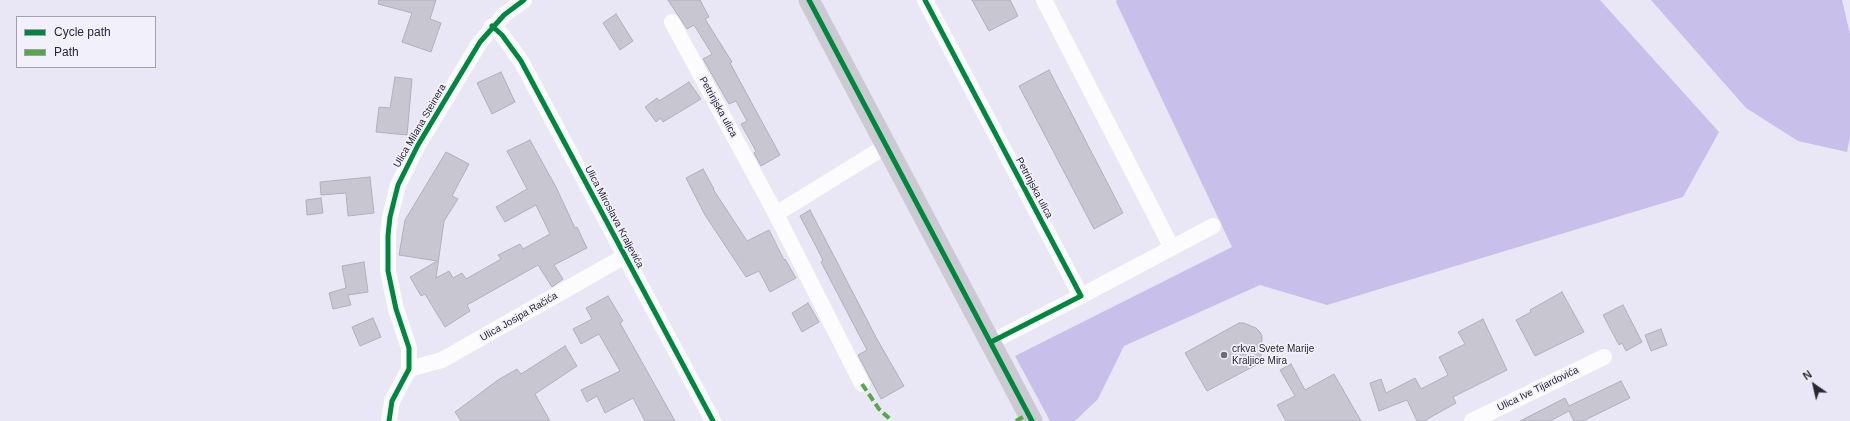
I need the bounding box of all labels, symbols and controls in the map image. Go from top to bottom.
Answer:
legend [16,16,156,68]
text: Cycle path [54,25,111,39]
text: Path [54,45,79,59]
street label: Petrinjska ulica [696,75,740,139]
street label: Ulica Milana Steinera [391,82,449,170]
street label: Petrinjska ulica [1013,155,1055,221]
street label: Ulica Miroslava Kraljevića [582,164,646,270]
street label: Ulica Josipa Račića [478,290,560,344]
place label: crkva Svete Marije Kraljice Mira [1232,343,1314,366]
marker: crkva Svete Marije Kraljice Mira [1219,350,1229,360]
street label: Ulica Ive Tijardovića [1495,364,1581,414]
north arrow [1794,365,1834,405]
text: N [1801,368,1814,382]

